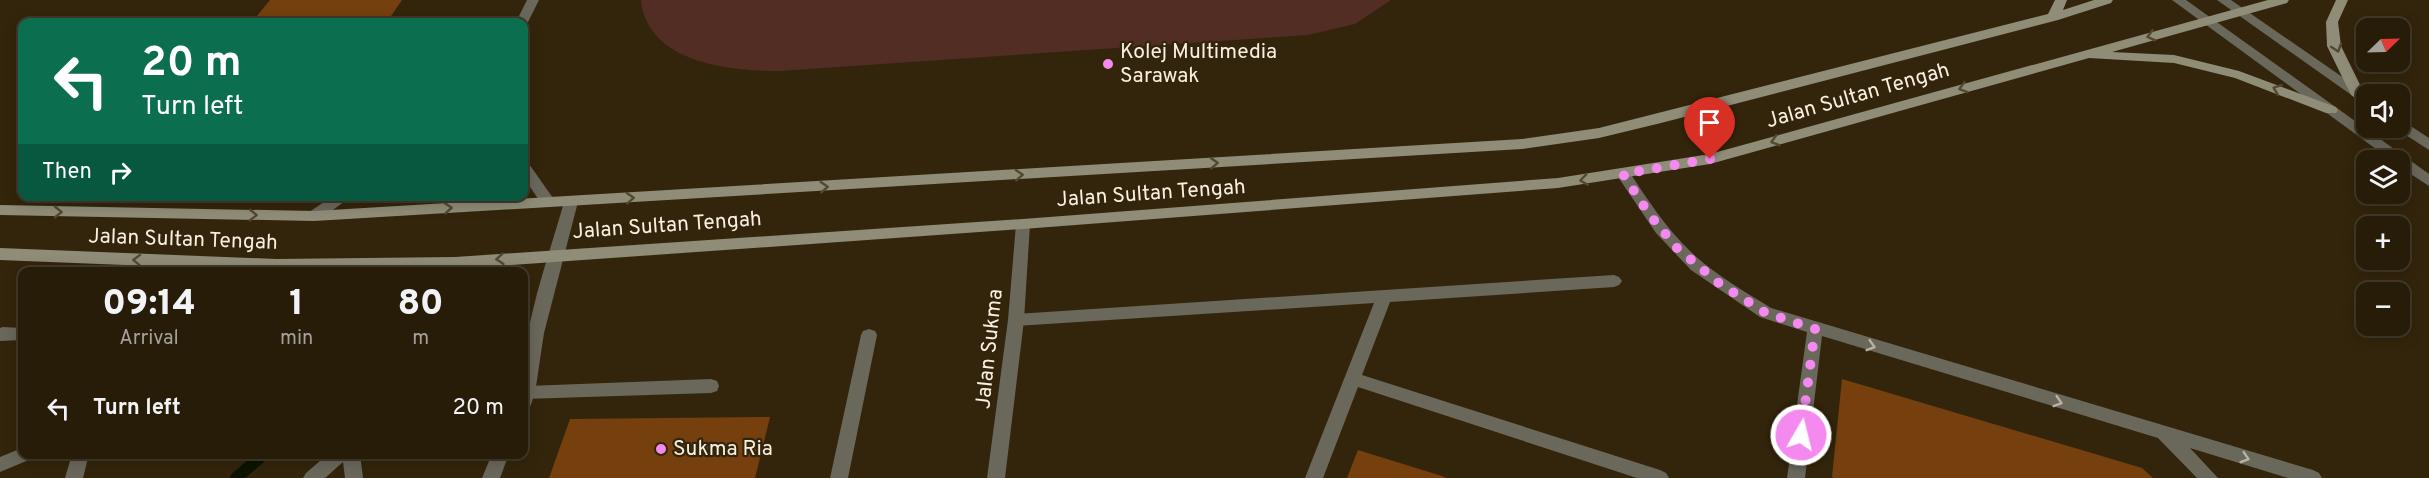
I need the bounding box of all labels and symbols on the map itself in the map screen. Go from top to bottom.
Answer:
north arrow [2356,18,2410,72]
one-way arrow [2146,28,2156,41]
place label: Kolej Multimedia Sarawak [1120,39,1277,90]
one-way arrow [2330,43,2342,53]
marker: Kolej Multimedia Sarawak [1101,57,1115,71]
street label: Jalan Sultan Tengah [1763,57,1953,135]
one-way arrow [1958,81,1969,93]
one-way arrow [2272,84,2282,97]
pin [1684,97,1735,159]
one-way arrow [1770,134,1781,146]
one-way arrow [1209,157,1218,170]
one-way arrow [1015,168,1024,181]
one-way arrow [1580,173,1589,185]
street label: Jalan Sultan Tengah [1055,174,1247,214]
one-way arrow [820,180,829,193]
one-way arrow [625,192,634,205]
one-way arrow [444,202,453,215]
one-way arrow [54,206,63,218]
street label: Jalan Sultan Tengah [571,206,763,246]
one-way arrow [249,209,258,222]
street label: Jalan Sultan Tengah [88,223,278,257]
one-way arrow [495,252,504,265]
one-way arrow [132,254,141,267]
street label: Jalan Sukma [970,288,1010,410]
one-way arrow [1865,339,1876,351]
one-way arrow [2052,395,2063,407]
position arrow [1769,403,1833,467]
place label: Sukma Ria [673,436,773,463]
marker: Sukma Ria [654,442,668,456]
one-way arrow [2239,451,2250,463]

